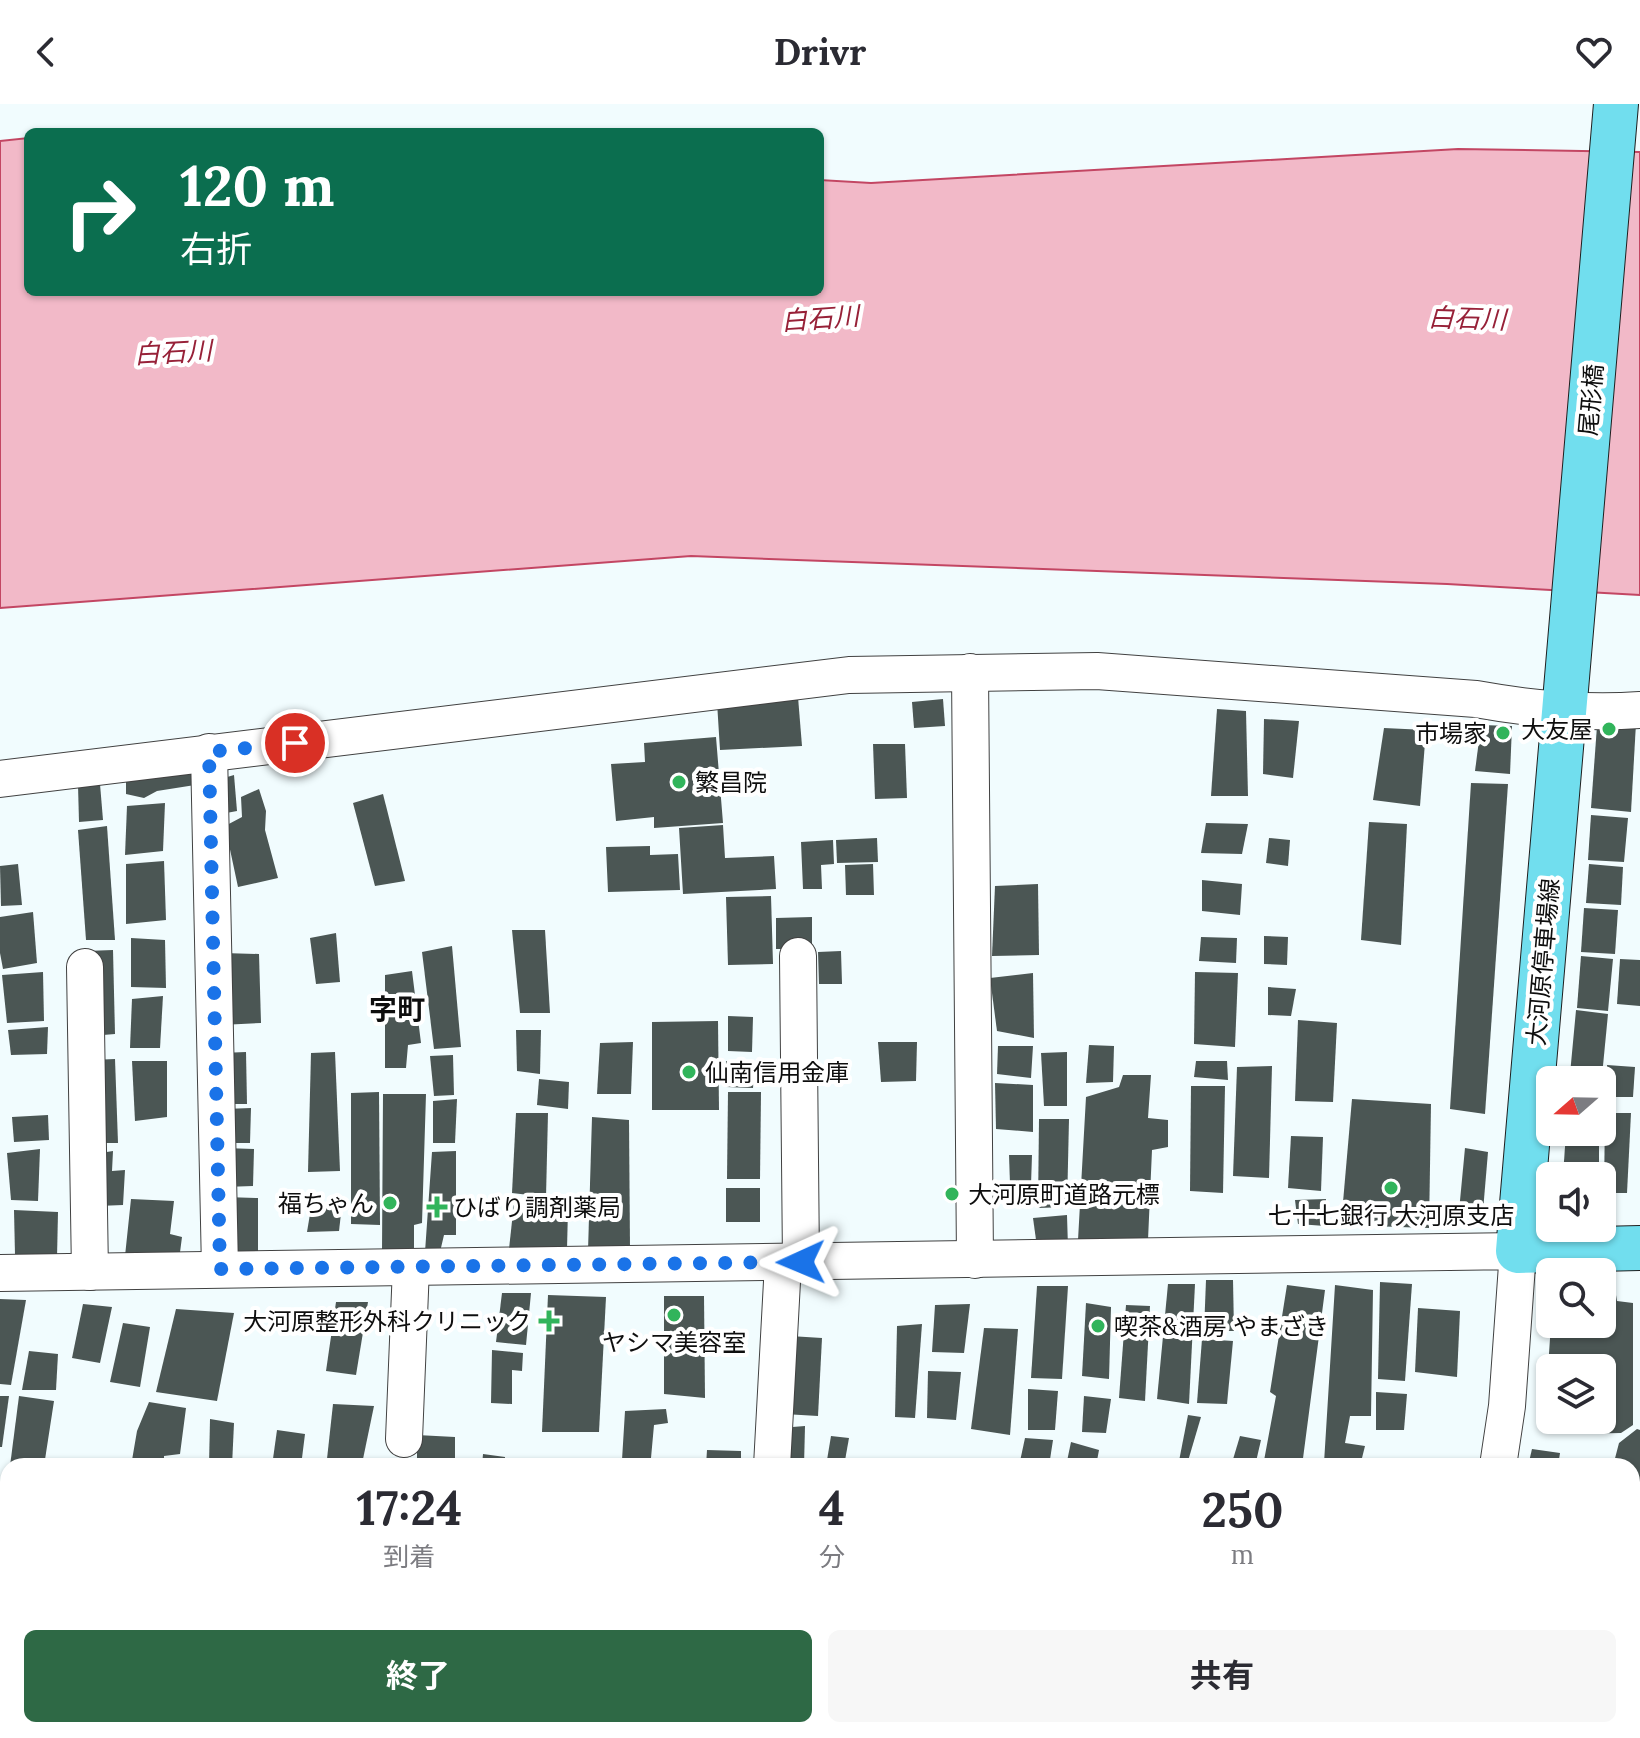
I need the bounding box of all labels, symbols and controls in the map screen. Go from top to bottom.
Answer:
text: Drivr [774,29,866,75]
icon: back [24,30,68,74]
icon: heart [1572,30,1616,74]
text: 120 m [180,150,334,221]
icon: right [48,160,152,264]
text: 右折 [180,226,252,272]
water label: 白石川 [780,299,863,337]
water label: 白石川 [1427,300,1510,336]
water label: 白石川 [133,333,216,371]
street label: 尾形橋 [1572,363,1610,437]
pin [261,709,329,777]
place label: 大友屋 [1521,714,1593,745]
place label: 市場家 [1415,718,1487,749]
marker: 大友屋 [1600,720,1618,738]
icon: arrive [273,721,317,765]
marker: 市場家 [1494,724,1512,742]
place label: 繁昌院 [695,767,767,798]
marker: 繁昌院 [670,773,688,791]
street label: 大河原停車場線 [1520,877,1566,1047]
district label: 字町 [369,991,425,1027]
place label: 仙南信用金庫 [705,1057,849,1088]
marker: 仙南信用金庫 [680,1063,698,1081]
north arrow [1536,1066,1616,1146]
map controls [1536,1066,1616,1434]
button: sound [1536,1162,1616,1242]
place label: 大河原町道路元標 [968,1179,1160,1210]
marker: 七十七銀行 大河原支店 [1382,1179,1400,1197]
marker: 大河原町道路元標 [943,1185,961,1203]
place label: 福ちゃん [278,1188,374,1219]
place label: ひばり調剤薬局 [453,1192,621,1223]
marker: 福ちゃん [381,1194,399,1212]
marker: ひばり調剤薬局 [428,1198,446,1216]
place label: 七十七銀行 大河原支店 [1268,1200,1514,1231]
position arrow [759,1220,843,1304]
button: search [1536,1258,1616,1338]
place label: 大河原整形外科クリニック [243,1306,531,1337]
marker: ヤシマ美容室 [665,1306,683,1324]
marker: 大河原整形外科クリニック [538,1310,560,1332]
place label: 喫茶&酒房 やまざき [1114,1311,1329,1342]
marker: 喫茶&酒房 やまざき [1089,1317,1107,1335]
place label: ヤシマ美容室 [602,1327,746,1358]
button: layers [1536,1354,1616,1434]
text: 17:24 [356,1477,462,1538]
text: 4 [819,1477,845,1538]
text: 250 [1201,1479,1284,1540]
text: m [1231,1538,1254,1571]
text: 到着 [383,1540,435,1573]
text: 分 [819,1540,845,1573]
button: 終了 [24,1630,812,1722]
button: 共有 [828,1630,1616,1722]

